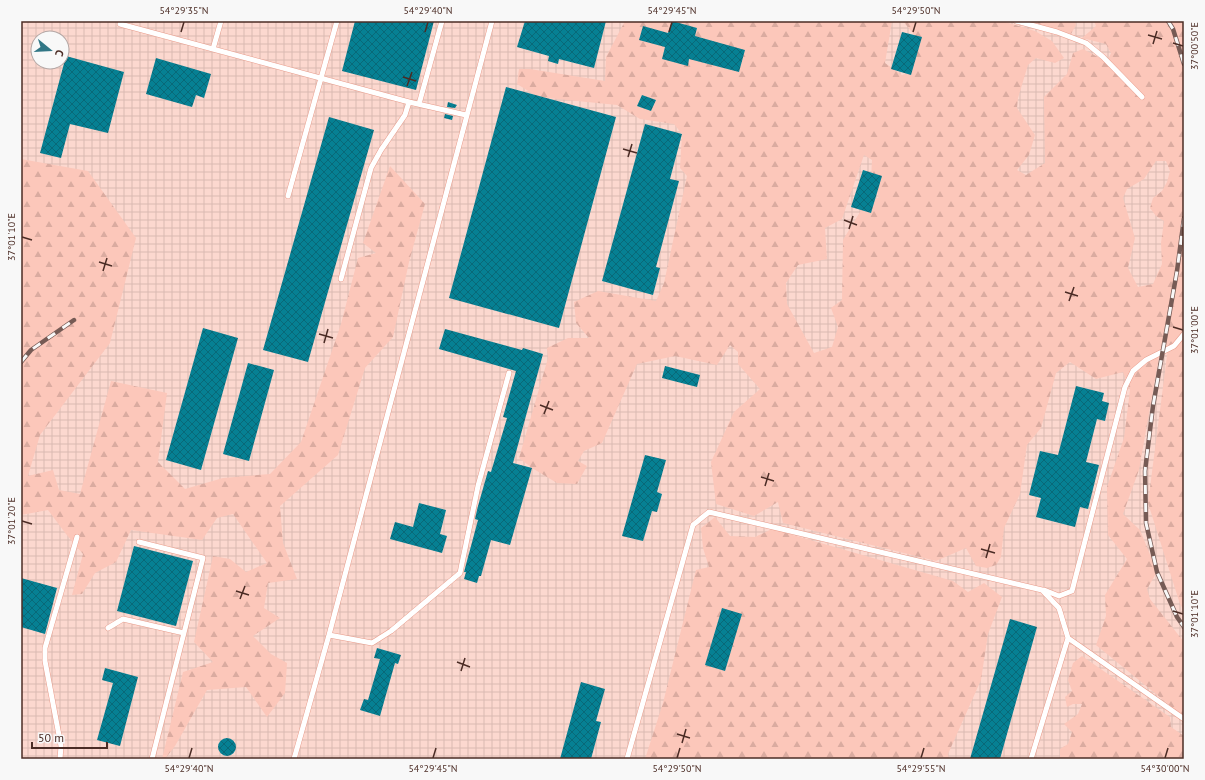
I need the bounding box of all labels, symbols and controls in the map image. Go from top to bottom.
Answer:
text: 54°29'35"N [159,4,209,17]
text: 54°29'40"N [403,4,453,17]
text: 54°29'45"N [647,4,697,17]
text: 54°29'50"N [891,4,941,17]
text: 37°00'50"E [1188,22,1201,70]
north arrow [30,30,70,70]
text: С [52,48,67,58]
text: 37°01'10"E [5,213,18,261]
text: 37°01'00"E [1188,306,1201,354]
text: 37°01'20"E [5,497,18,545]
text: 37°01'10"E [1188,590,1201,638]
scale bar [32,724,107,750]
text: 50 m [38,730,64,745]
text: 54°29'40"N [164,762,214,775]
text: 54°29'45"N [408,762,458,775]
text: 54°29'50"N [652,762,702,775]
text: 54°29'55"N [896,762,946,775]
text: 54°30'00"N [1140,762,1190,775]

